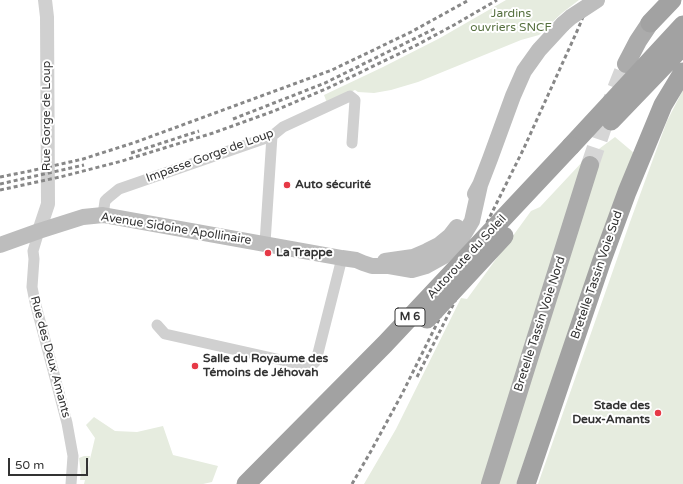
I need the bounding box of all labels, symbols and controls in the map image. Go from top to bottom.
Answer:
park label: Jardins ouvriers SNCF [470,7,552,35]
street label: Rue Gorge de Loup [40,61,54,171]
street label: Impasse Gorge de Loup [144,126,276,186]
place label: Auto sécurité [295,178,371,192]
marker: Auto sécurité [282,180,292,190]
street label: Bretelle Tassin Voie Sud [568,209,626,341]
street label: Avenue Sidoine Apollinaire [100,210,252,248]
street label: Autoroute du Soleil [424,212,510,302]
place label: La Trappe [276,246,333,260]
marker: La Trappe [263,248,273,258]
street label: Bretelle Tassin Voie Nord [511,255,569,393]
street label: Rue des Deux Amants [27,295,73,419]
road number: M 6 [395,308,425,326]
place label: Salle du Royaume des Témoins de Jéhovah [203,352,328,380]
marker: Salle du Royaume des Témoins de Jéhovah [190,361,200,371]
place label: Stade des Deux-Amants [572,399,650,427]
marker: Stade des Deux-Amants [653,408,663,418]
scale bar [10,450,90,476]
text: 50 m [15,458,44,472]

